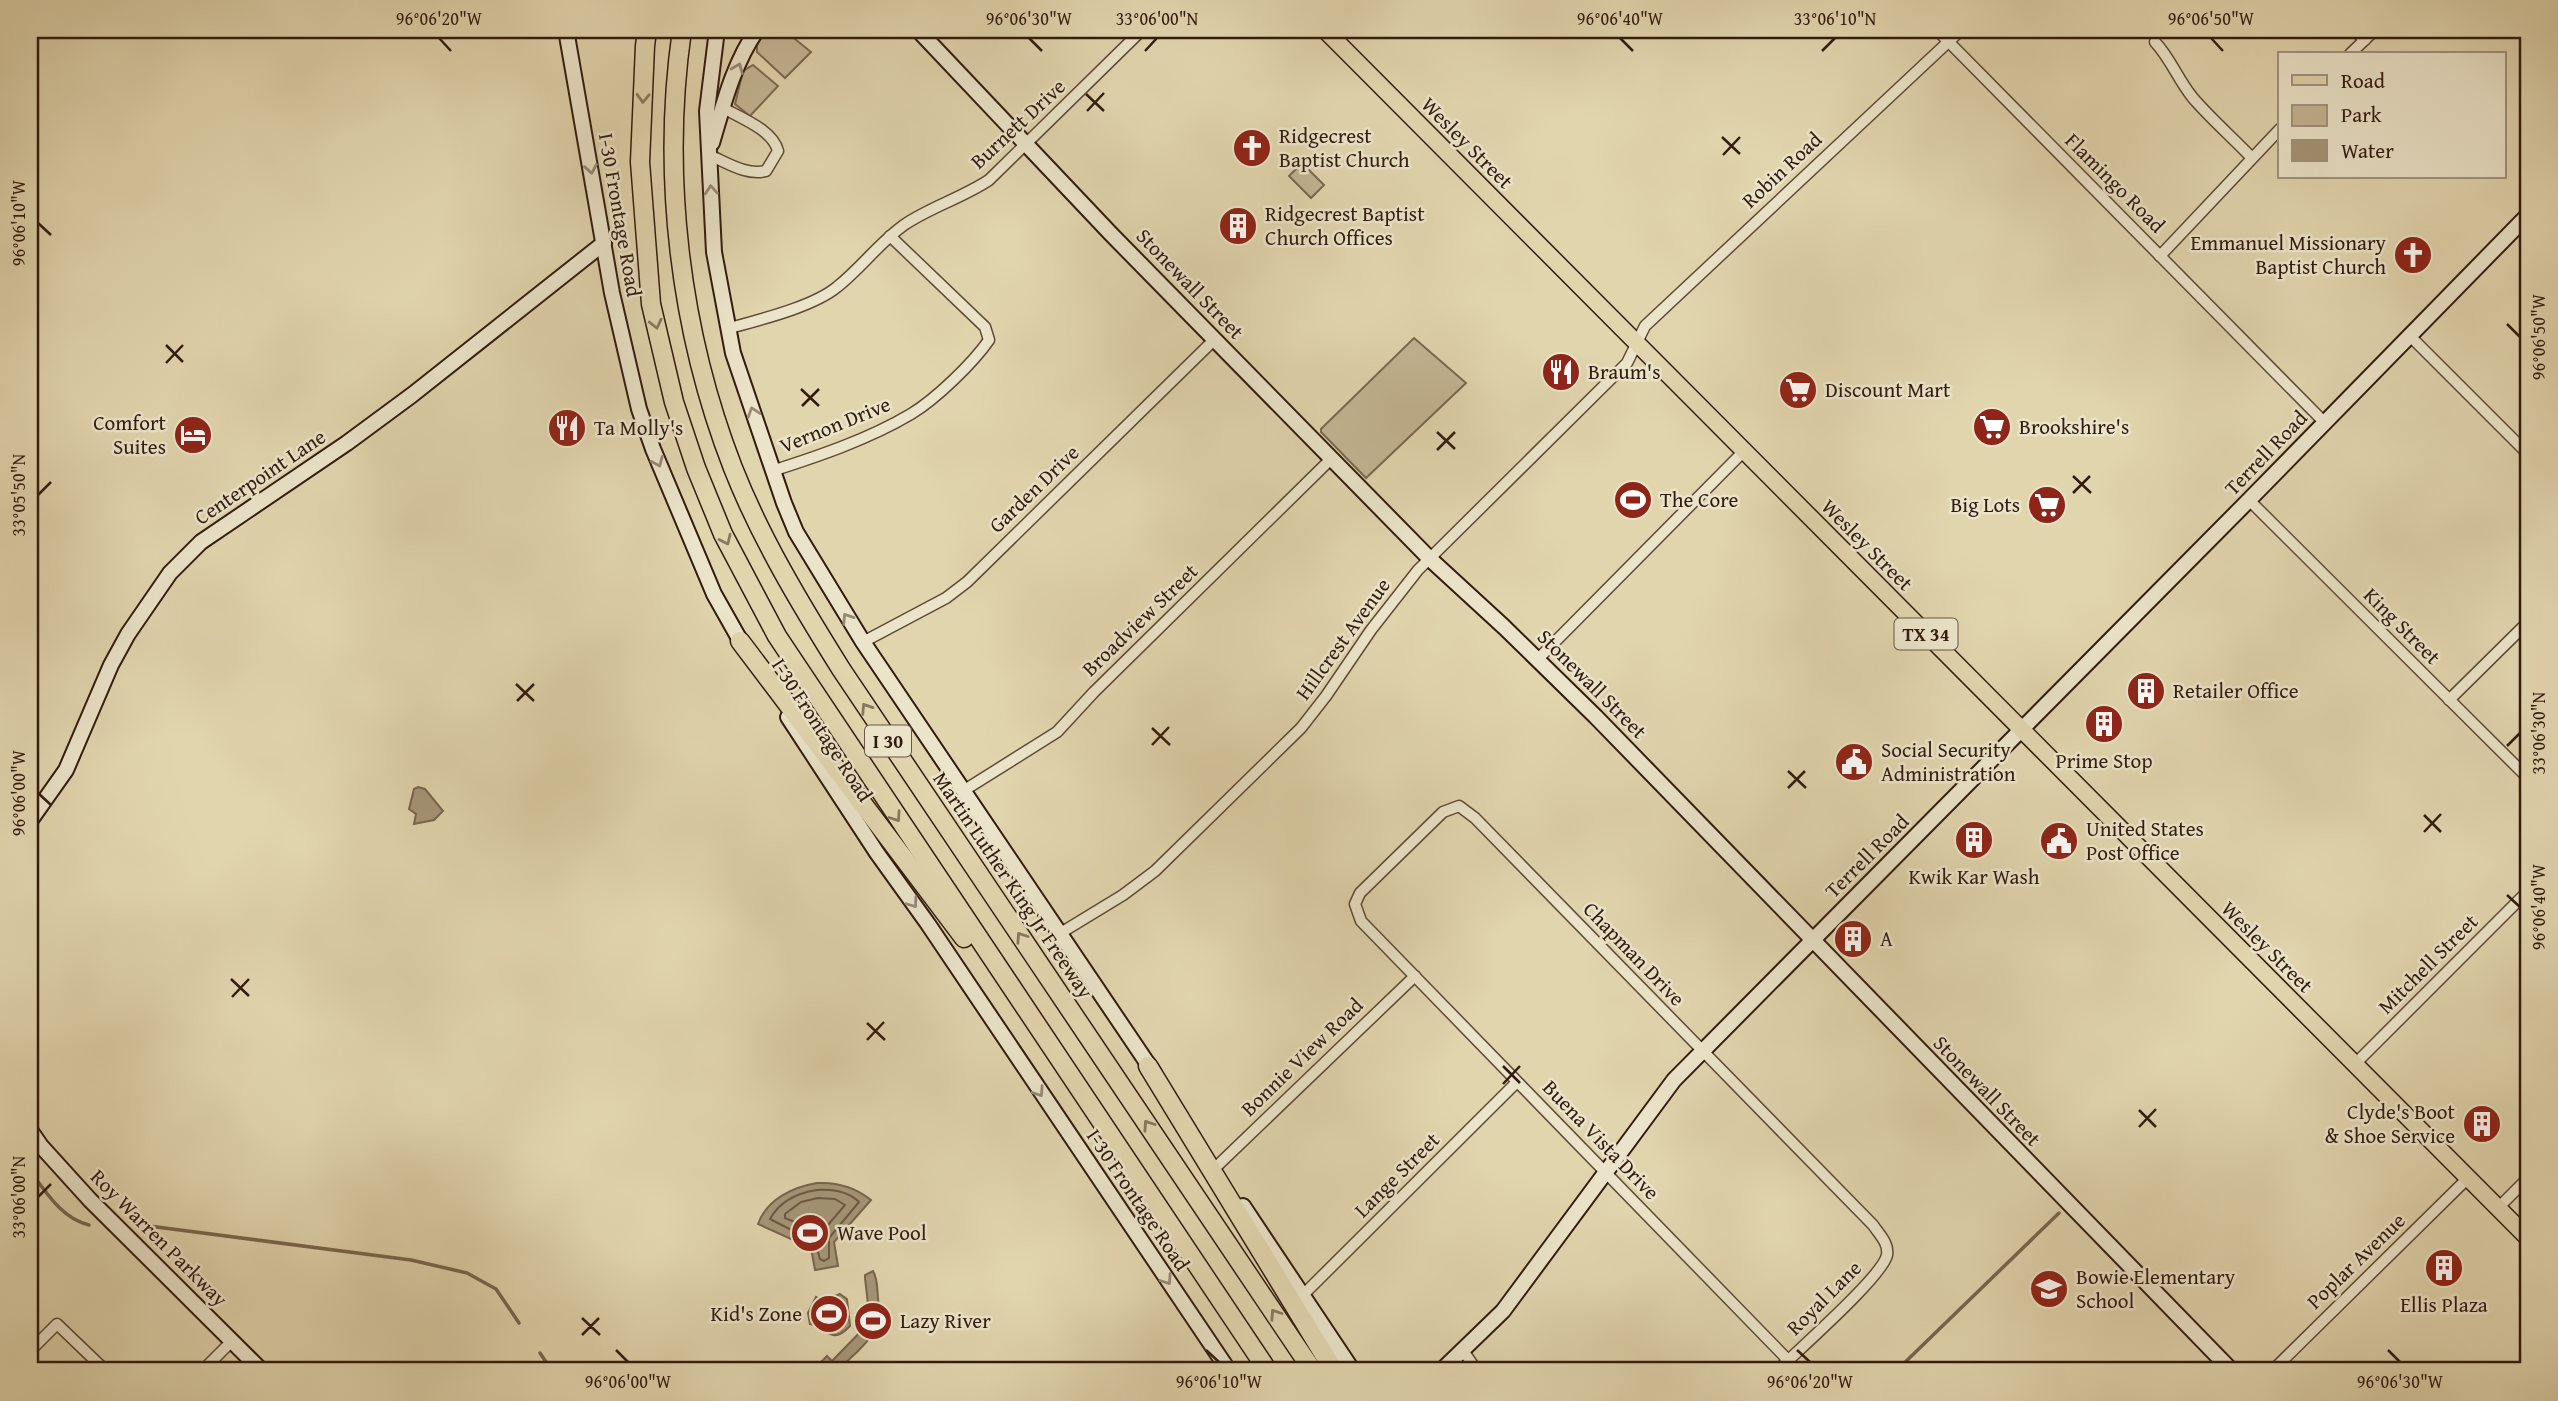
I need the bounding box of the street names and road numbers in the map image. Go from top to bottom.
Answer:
street label: Burnett Drive [963,71,1072,176]
street label: Wesley Street [1414,90,1521,196]
street label: Robin Road [1735,124,1829,215]
street label: Flamingo Road [2058,125,2173,240]
street label: I-30 Frontage Road [591,131,650,300]
street label: Stonewall Street [1129,221,1252,347]
street label: Vernon Drive [775,388,895,461]
street label: Terrell Road [2217,402,2315,502]
street label: Centerpoint Lane [188,421,332,532]
street label: Garden Drive [981,437,1086,540]
street label: Wesley Street [1814,492,1921,598]
street label: Broadview Street [1075,556,1205,683]
street label: Hillcrest Avenue [1288,571,1398,706]
street label: King Street [2357,580,2448,672]
road number: TX 34 [1895,618,1958,650]
street label: Stonewall Street [1530,622,1655,746]
street label: I-30 Frontage Road [764,652,881,808]
road number: I 30 [865,726,911,756]
street label: Martin Luther King Jr Freeway [926,765,1101,1005]
street label: Terrell Road [1817,806,1916,905]
street label: Chapman Drive [1576,894,1693,1013]
street label: Wesley Street [2214,894,2321,1000]
street label: Mitchell Street [2370,906,2485,1021]
street label: Bonnie View Road [1233,990,1370,1123]
street label: Stonewall Street [1926,1028,2049,1154]
street label: Buena Vista Drive [1536,1073,1667,1207]
street label: I-30 Frontage Road [1079,1122,1198,1278]
street label: Lange Street [1347,1124,1447,1225]
street label: Roy Warren Parkway [83,1162,236,1314]
street label: Poplar Avenue [2299,1205,2412,1316]
street label: Royal Lane [1779,1253,1868,1342]

